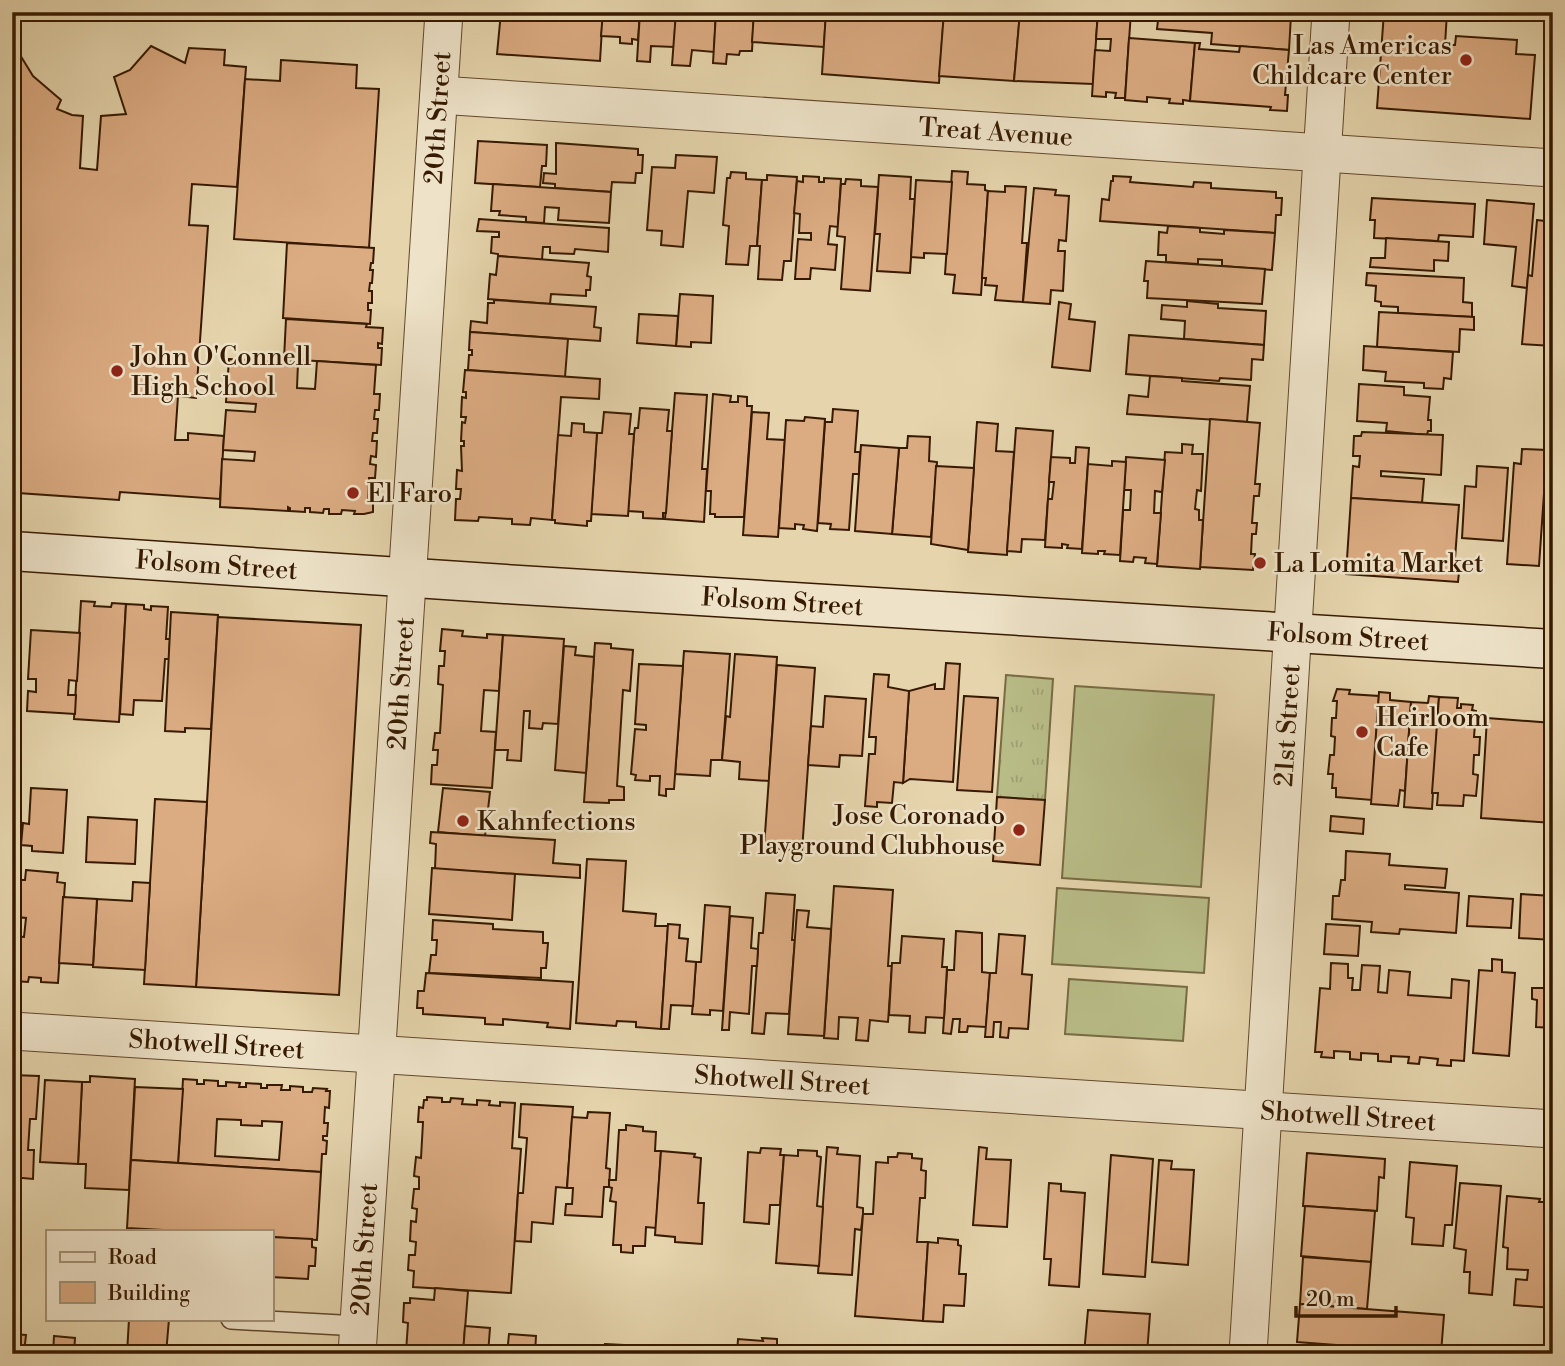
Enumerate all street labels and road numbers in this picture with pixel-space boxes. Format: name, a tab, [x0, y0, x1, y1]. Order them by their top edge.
street label: 20th Street	[418, 50, 458, 185]
street label: Treat Avenue	[917, 111, 1074, 154]
street label: Folsom Street	[134, 544, 299, 587]
street label: Folsom Street	[700, 581, 864, 623]
street label: 20th Street	[381, 616, 422, 751]
street label: Folsom Street	[1266, 616, 1430, 658]
street label: 21st Street	[1268, 663, 1308, 788]
street label: Shotwell Street	[127, 1023, 306, 1067]
street label: Shotwell Street	[693, 1059, 871, 1103]
street label: Shotwell Street	[1259, 1095, 1437, 1139]
street label: 20th Street	[345, 1182, 385, 1317]

